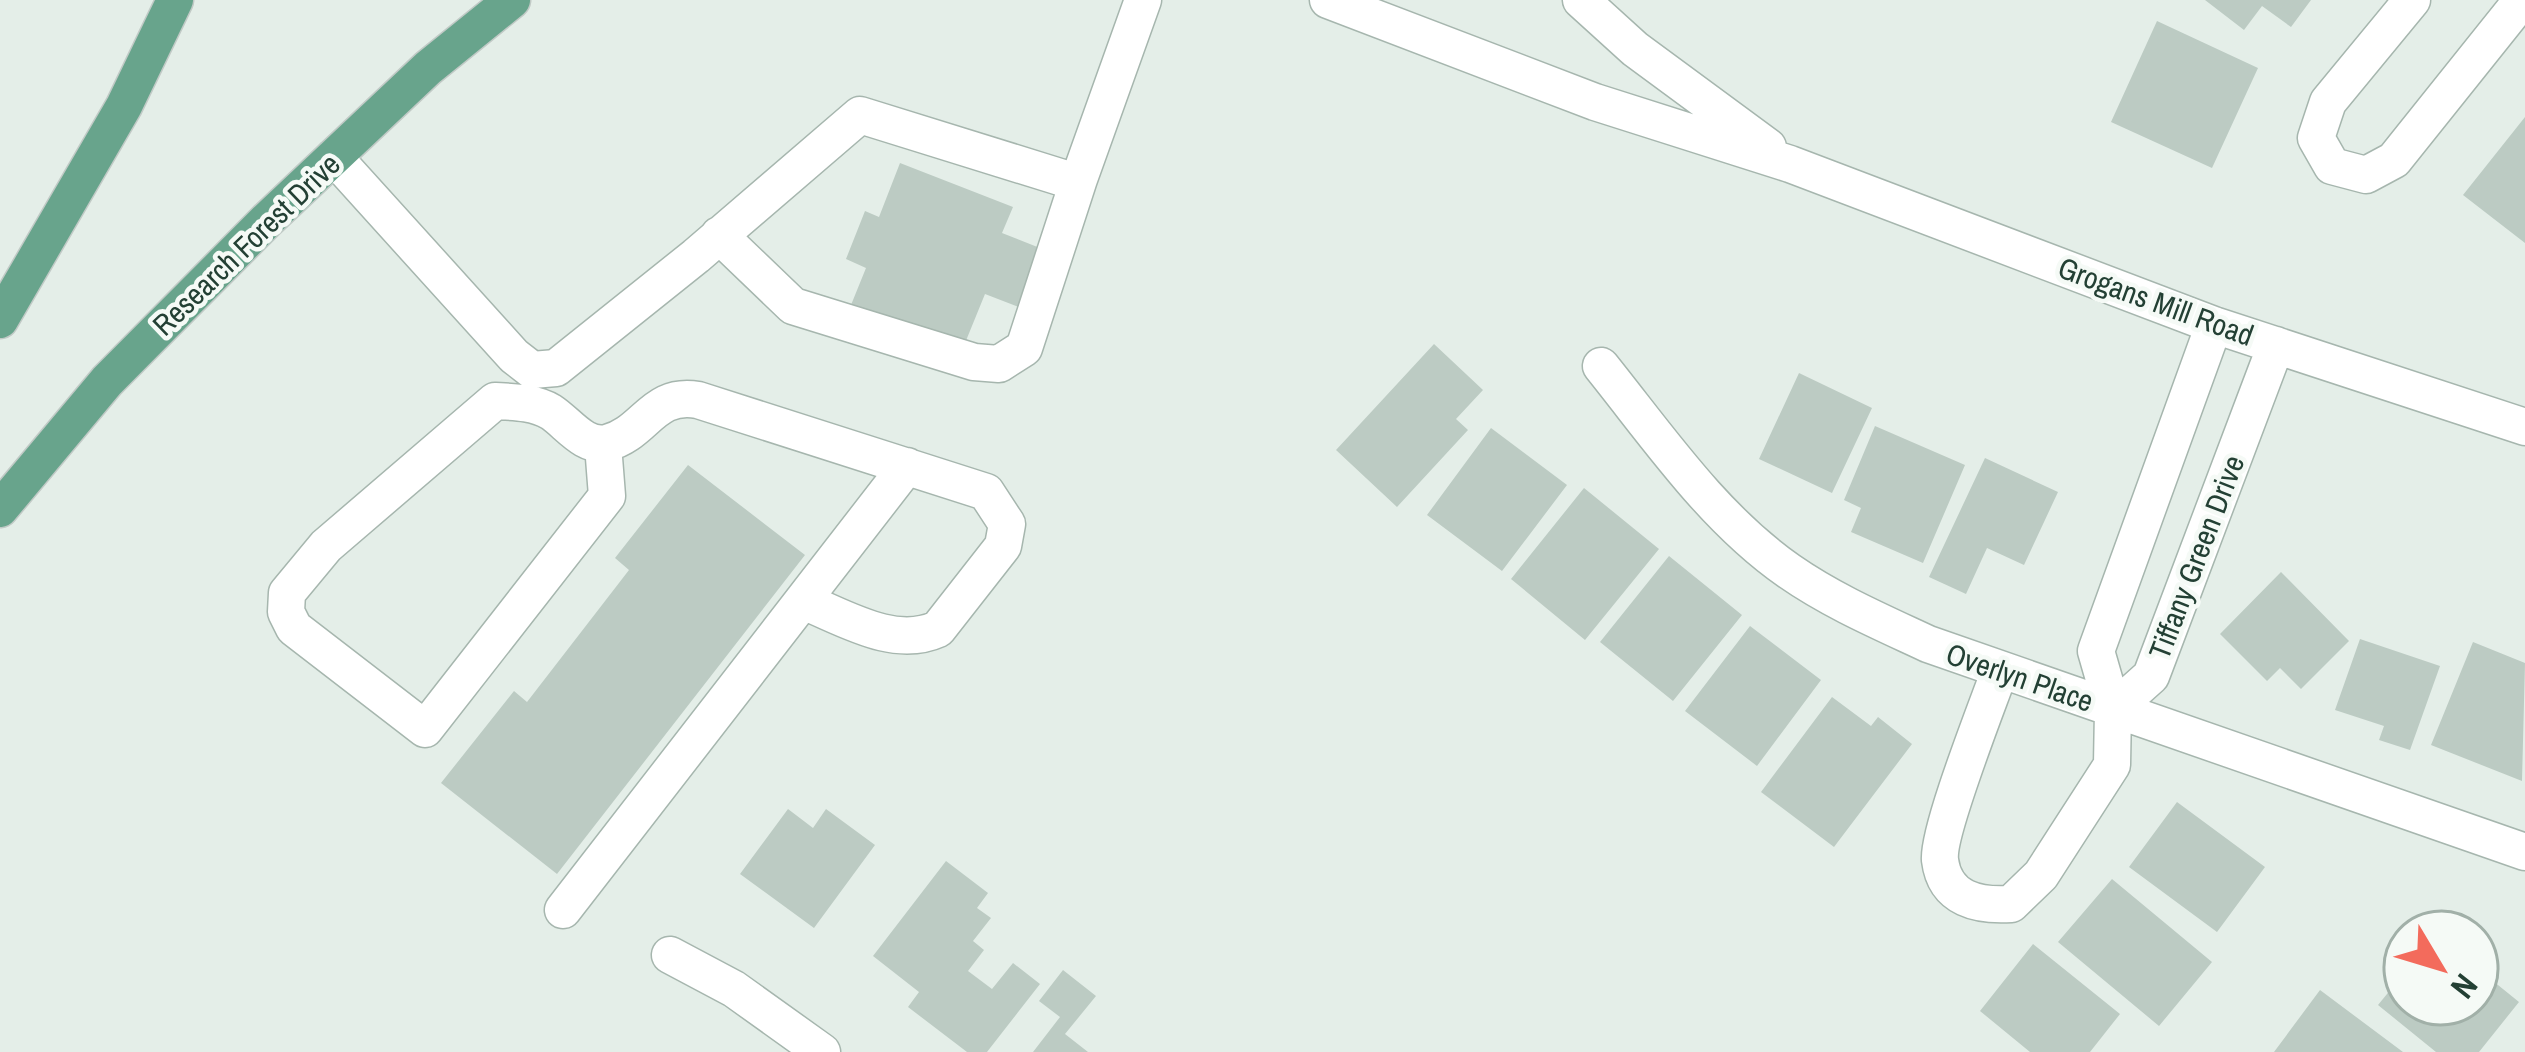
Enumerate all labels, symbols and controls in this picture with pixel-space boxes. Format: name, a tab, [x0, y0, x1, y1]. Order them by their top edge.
street label: Research Forest Drive	[144, 144, 348, 344]
street label: Grogans Mill Road	[2053, 247, 2259, 355]
street label: Tiffany Green Drive	[2139, 449, 2253, 665]
street label: Overlyn Place	[1941, 633, 2099, 721]
north arrow	[2381, 908, 2501, 1028]
text: N	[2441, 965, 2488, 1008]

